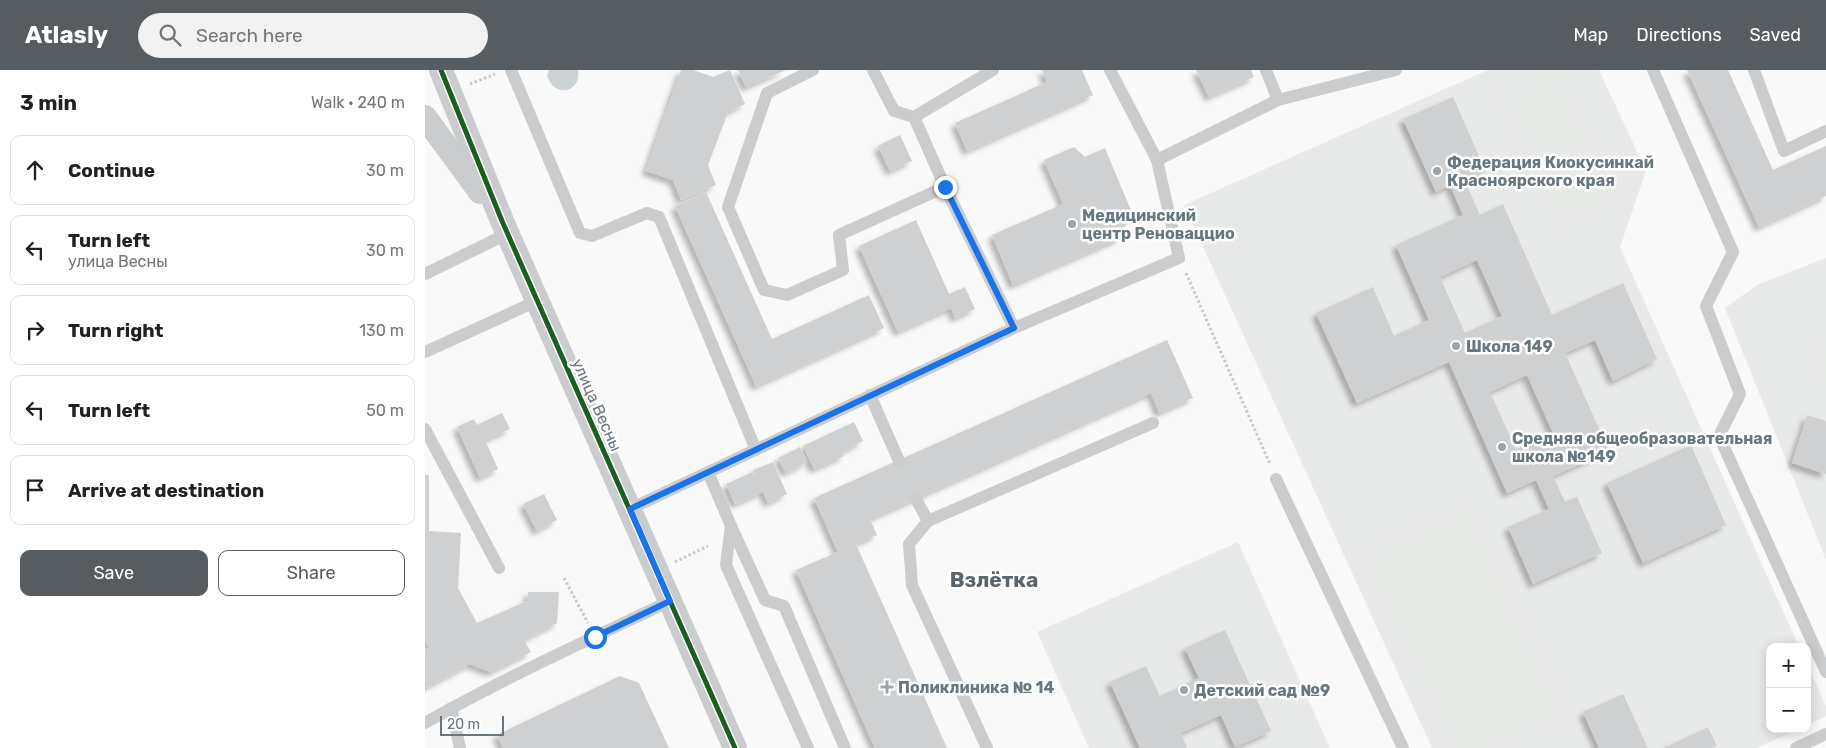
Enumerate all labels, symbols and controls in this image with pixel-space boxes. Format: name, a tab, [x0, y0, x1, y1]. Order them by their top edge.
search box	[138, 13, 488, 58]
text: Atlasly	[25, 21, 108, 49]
icon: search	[156, 21, 184, 49]
text: Search here	[196, 24, 303, 47]
text: Map	[1573, 24, 1608, 46]
text: Directions	[1636, 24, 1722, 46]
text: Saved	[1750, 24, 1801, 46]
text: 3 min	[20, 90, 77, 115]
text: Walk · 240 m	[311, 93, 405, 112]
place label: Федерация Киокусинкай Красноярского края	[1447, 153, 1654, 190]
icon: ahead	[21, 156, 49, 184]
text: Continue	[68, 159, 155, 182]
text: 30 m	[366, 161, 404, 180]
marker: Федерация Киокусинкай Красноярского края	[1431, 165, 1443, 177]
route end	[934, 176, 957, 199]
place label: Медицинский центр Реноваццио	[1082, 206, 1235, 243]
marker: Медицинский центр Реноваццио	[1066, 218, 1078, 230]
text: Turn left	[68, 229, 150, 252]
icon: left	[21, 236, 49, 264]
text: 30 m	[366, 241, 404, 260]
text: улица Весны	[68, 252, 168, 271]
icon: right	[21, 316, 49, 344]
text: Turn right	[68, 319, 163, 342]
text: 130 m	[359, 321, 404, 340]
place label: Школа 149	[1466, 337, 1553, 356]
marker: Школа 149	[1450, 340, 1462, 352]
street label: улица Весны	[568, 356, 626, 454]
icon: left	[21, 396, 49, 424]
text: Turn left	[68, 399, 150, 422]
text: 50 m	[366, 401, 404, 420]
place label: Средняя общеобразовательная школа №149	[1512, 429, 1772, 466]
marker: Средняя общеобразовательная школа №149	[1496, 441, 1508, 453]
icon: arrive	[21, 476, 49, 504]
text: Arrive at destination	[68, 479, 264, 502]
button: Save	[20, 550, 208, 596]
button: Share	[218, 550, 405, 596]
district label: Взлётка	[950, 567, 1038, 592]
route start	[584, 626, 607, 649]
map controls	[1766, 643, 1811, 733]
button: +	[1766, 643, 1811, 688]
place label: Поликлиника № 14	[898, 678, 1055, 697]
marker: Поликлиника № 14	[880, 680, 894, 694]
place label: Детский сад №9	[1194, 681, 1330, 700]
marker: Детский сад №9	[1178, 684, 1190, 696]
button: −	[1766, 688, 1811, 733]
scale bar	[440, 713, 504, 736]
text: 20 m	[447, 716, 480, 733]

